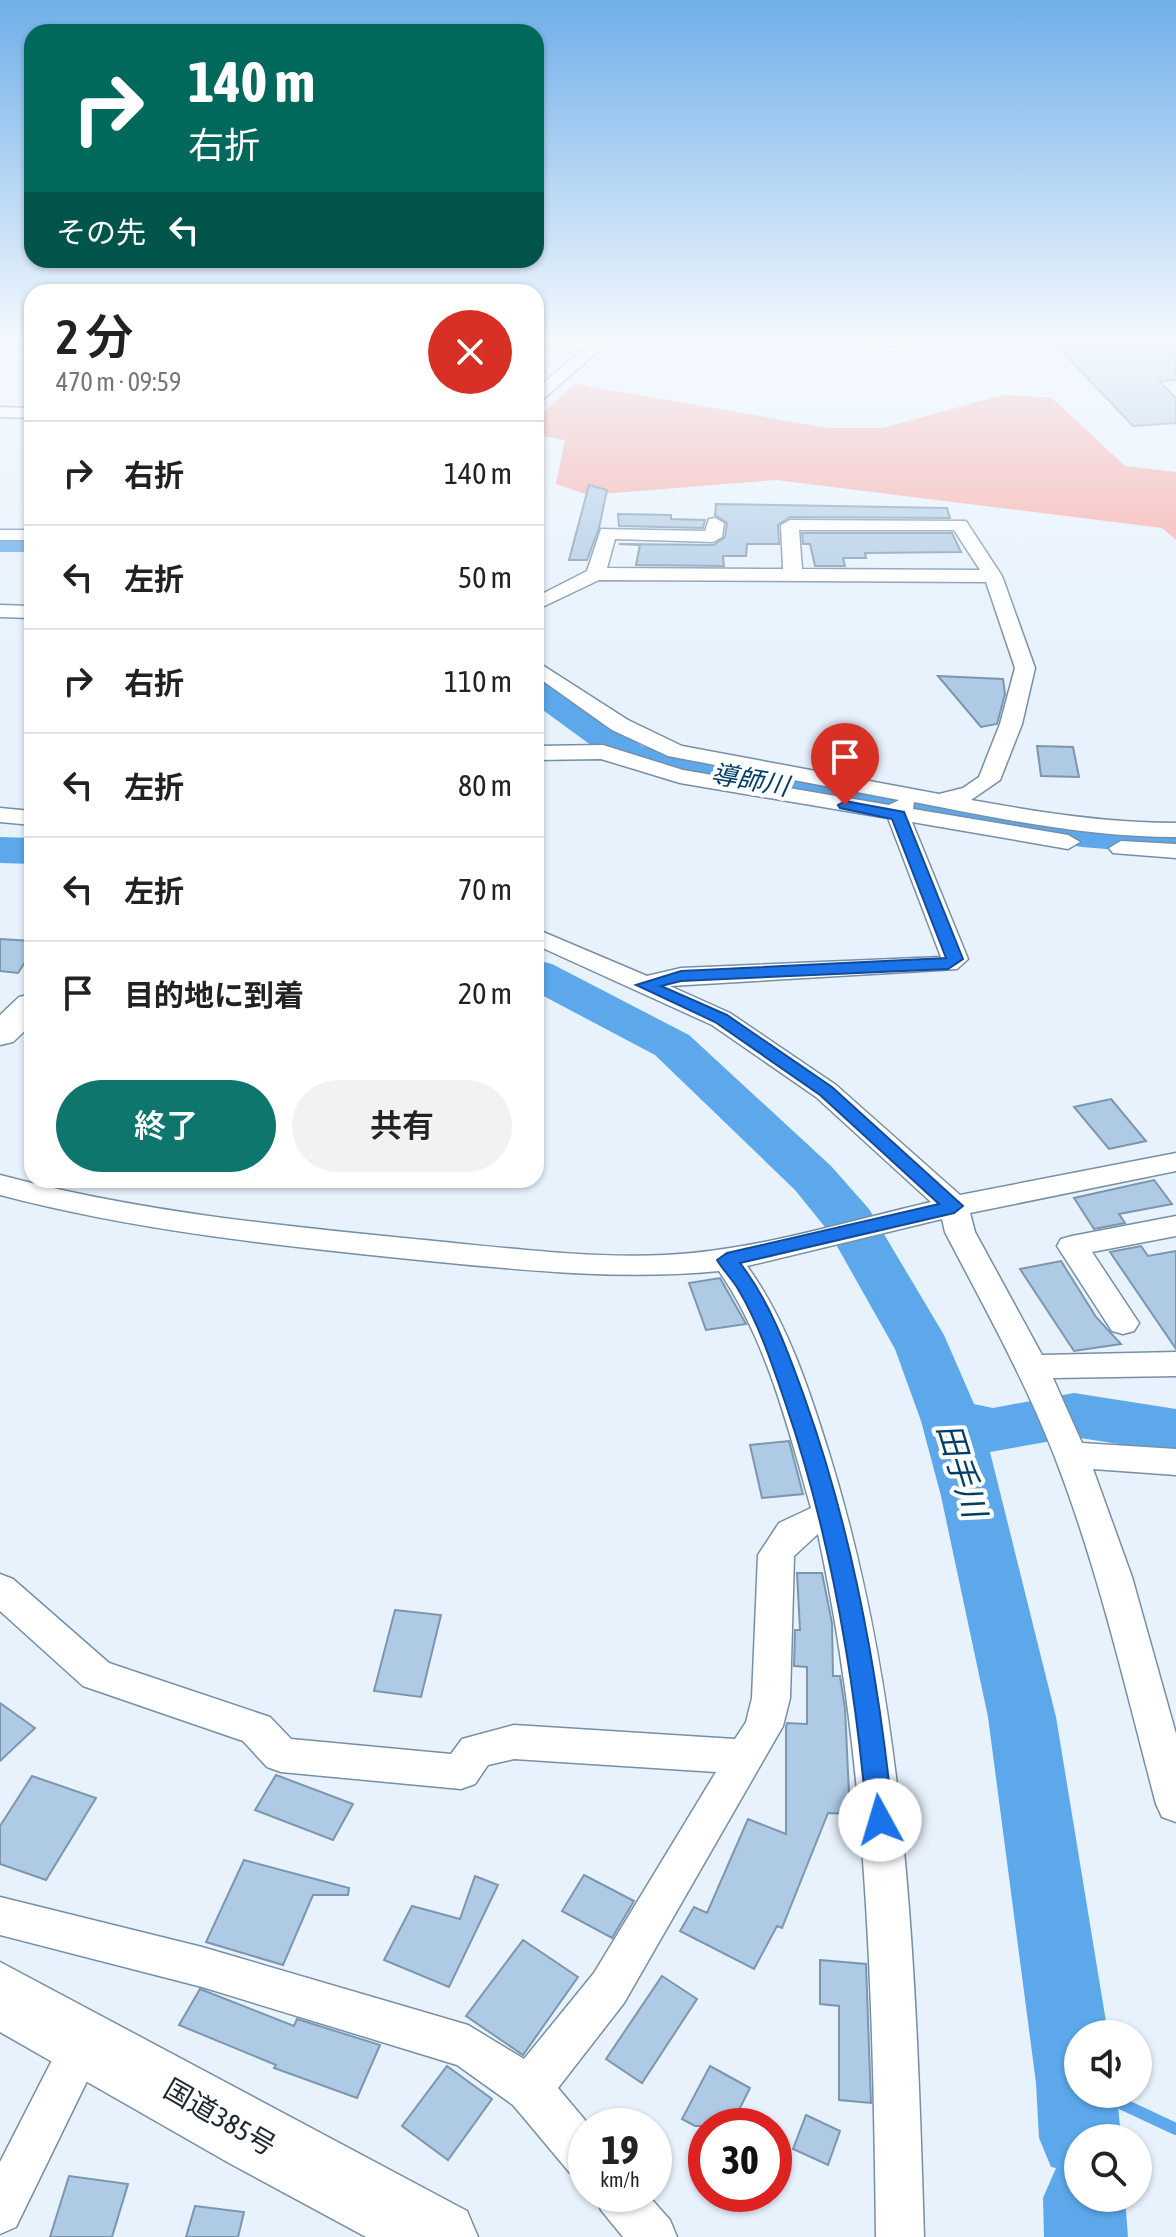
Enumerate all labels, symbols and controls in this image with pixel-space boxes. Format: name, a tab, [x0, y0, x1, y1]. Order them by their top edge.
text: 140 m	[188, 50, 315, 114]
icon: right	[56, 56, 160, 160]
text: 右折	[188, 124, 260, 166]
icon: left	[162, 208, 206, 252]
text: その先	[56, 215, 146, 249]
text: 2 分	[56, 309, 133, 364]
button: close	[428, 310, 512, 394]
text: 470 m · 09:59	[56, 367, 181, 397]
icon: right	[56, 451, 100, 495]
text: 140 m	[444, 456, 512, 490]
text: 右折	[124, 458, 184, 492]
icon: left	[56, 555, 100, 599]
text: 50 m	[458, 560, 512, 594]
text: 左折	[124, 562, 184, 596]
icon: right	[56, 659, 100, 703]
text: 110 m	[444, 664, 512, 698]
text: 右折	[124, 666, 184, 700]
pin	[811, 723, 879, 805]
icon: arrive	[823, 735, 867, 779]
water label: 導師川	[709, 758, 794, 802]
icon: left	[56, 763, 100, 807]
text: 80 m	[458, 768, 512, 802]
text: 左折	[124, 770, 184, 804]
icon: left	[56, 867, 100, 911]
text: 70 m	[458, 872, 512, 906]
text: 左折	[124, 874, 184, 908]
icon: arrive	[56, 971, 100, 1015]
text: 20 m	[458, 976, 512, 1010]
text: 目的地に到着	[124, 978, 304, 1012]
button: 終了	[56, 1080, 276, 1172]
button: 共有	[292, 1080, 512, 1172]
water label: 田手川	[930, 1419, 995, 1524]
position arrow	[838, 1778, 922, 1862]
map controls	[1064, 2020, 1152, 2212]
button: sound	[1064, 2020, 1152, 2108]
street label: 国道385号	[159, 2072, 281, 2162]
speed limit sign: 30	[688, 2108, 792, 2212]
button: search	[1064, 2124, 1152, 2212]
text: 19	[601, 2127, 639, 2172]
text: km/h	[600, 2168, 640, 2191]

